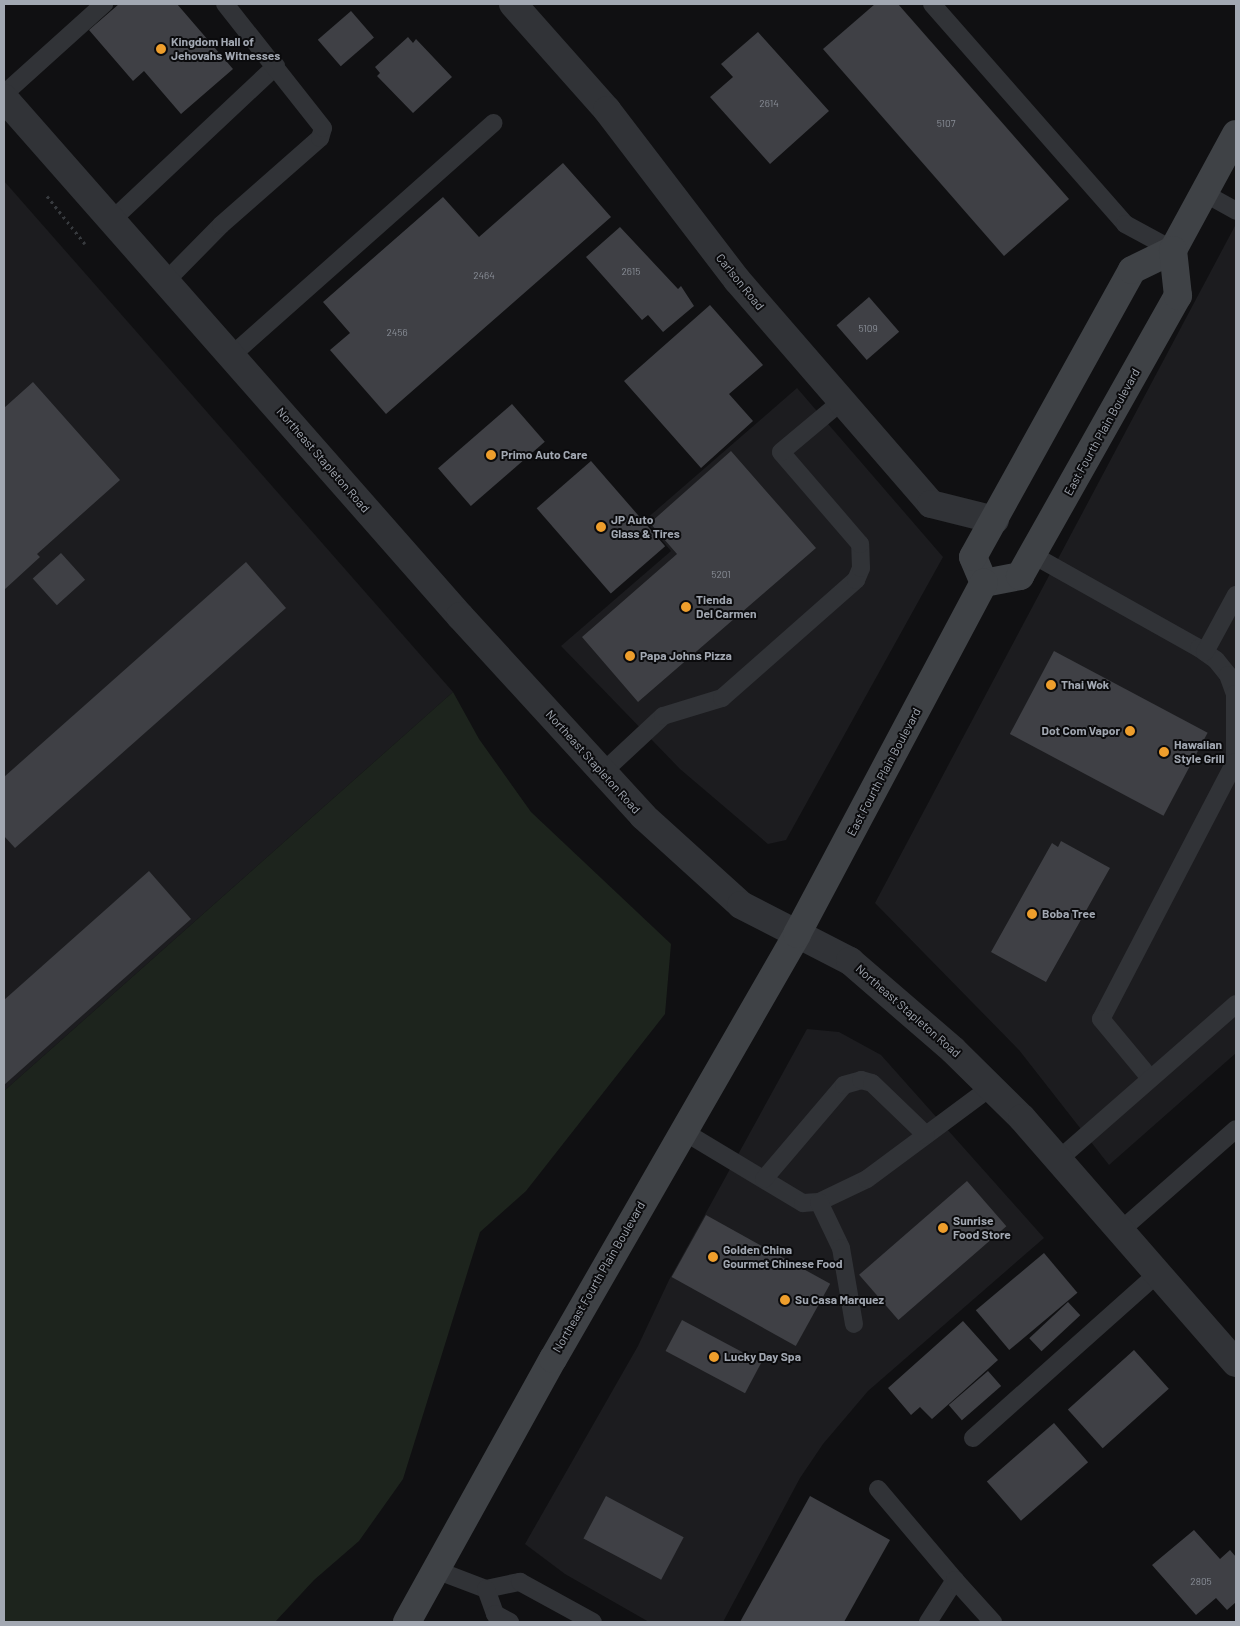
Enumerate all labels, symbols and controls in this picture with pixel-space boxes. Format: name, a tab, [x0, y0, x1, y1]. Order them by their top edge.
place label: Kingdom Hall of Jehovahs Witnesses	[171, 35, 280, 63]
marker: Kingdom Hall of Jehovahs Witnesses	[155, 43, 167, 55]
house number: 2614	[759, 98, 779, 110]
house number: 5107	[937, 118, 955, 130]
street label: Carlson Road	[713, 251, 767, 313]
house number: 2615	[622, 266, 640, 278]
house number: 2464	[473, 270, 495, 282]
house number: 5109	[858, 323, 878, 335]
house number: 2456	[386, 327, 408, 339]
street label: East Fourth Plain Boulevard	[1061, 366, 1143, 498]
street label: Northeast Stapleton Road	[274, 405, 372, 515]
place label: Primo Auto Care	[501, 448, 588, 462]
marker: Primo Auto Care	[485, 449, 497, 461]
place label: JP Auto Glass & Tires	[611, 513, 680, 541]
marker: JP Auto Glass & Tires	[595, 521, 607, 533]
house number: 5201	[711, 569, 731, 581]
place label: Tienda Del Carmen	[696, 593, 757, 621]
marker: Tienda Del Carmen	[680, 601, 692, 613]
place label: Papa Johns Pizza	[640, 649, 732, 663]
marker: Papa Johns Pizza	[624, 650, 636, 662]
place label: Thai Wok	[1061, 678, 1109, 692]
marker: Thai Wok	[1045, 679, 1057, 691]
street label: East Fourth Plain Boulevard	[844, 705, 924, 839]
street label: Northeast Stapleton Road	[543, 707, 643, 817]
place label: Dot Com Vapor	[1042, 724, 1120, 738]
marker: Dot Com Vapor	[1124, 725, 1136, 737]
place label: Hawaiian Style Grill	[1174, 738, 1224, 766]
marker: Hawaiian Style Grill	[1158, 746, 1170, 758]
place label: Boba Tree	[1042, 907, 1096, 921]
marker: Boba Tree	[1026, 908, 1038, 920]
street label: Northeast Stapleton Road	[853, 962, 963, 1060]
street label: Northeast Fourth Plain Boulevard	[550, 1199, 648, 1355]
place label: Sunrise Food Store	[953, 1214, 1011, 1242]
marker: Sunrise Food Store	[937, 1222, 949, 1234]
place label: Golden China Gourmet Chinese Food	[723, 1243, 843, 1271]
marker: Golden China Gourmet Chinese Food	[707, 1251, 719, 1263]
place label: Su Casa Marquez	[795, 1293, 884, 1307]
marker: Su Casa Marquez	[779, 1294, 791, 1306]
place label: Lucky Day Spa	[724, 1350, 801, 1364]
marker: Lucky Day Spa	[708, 1351, 720, 1363]
house number: 2805	[1190, 1576, 1212, 1588]

